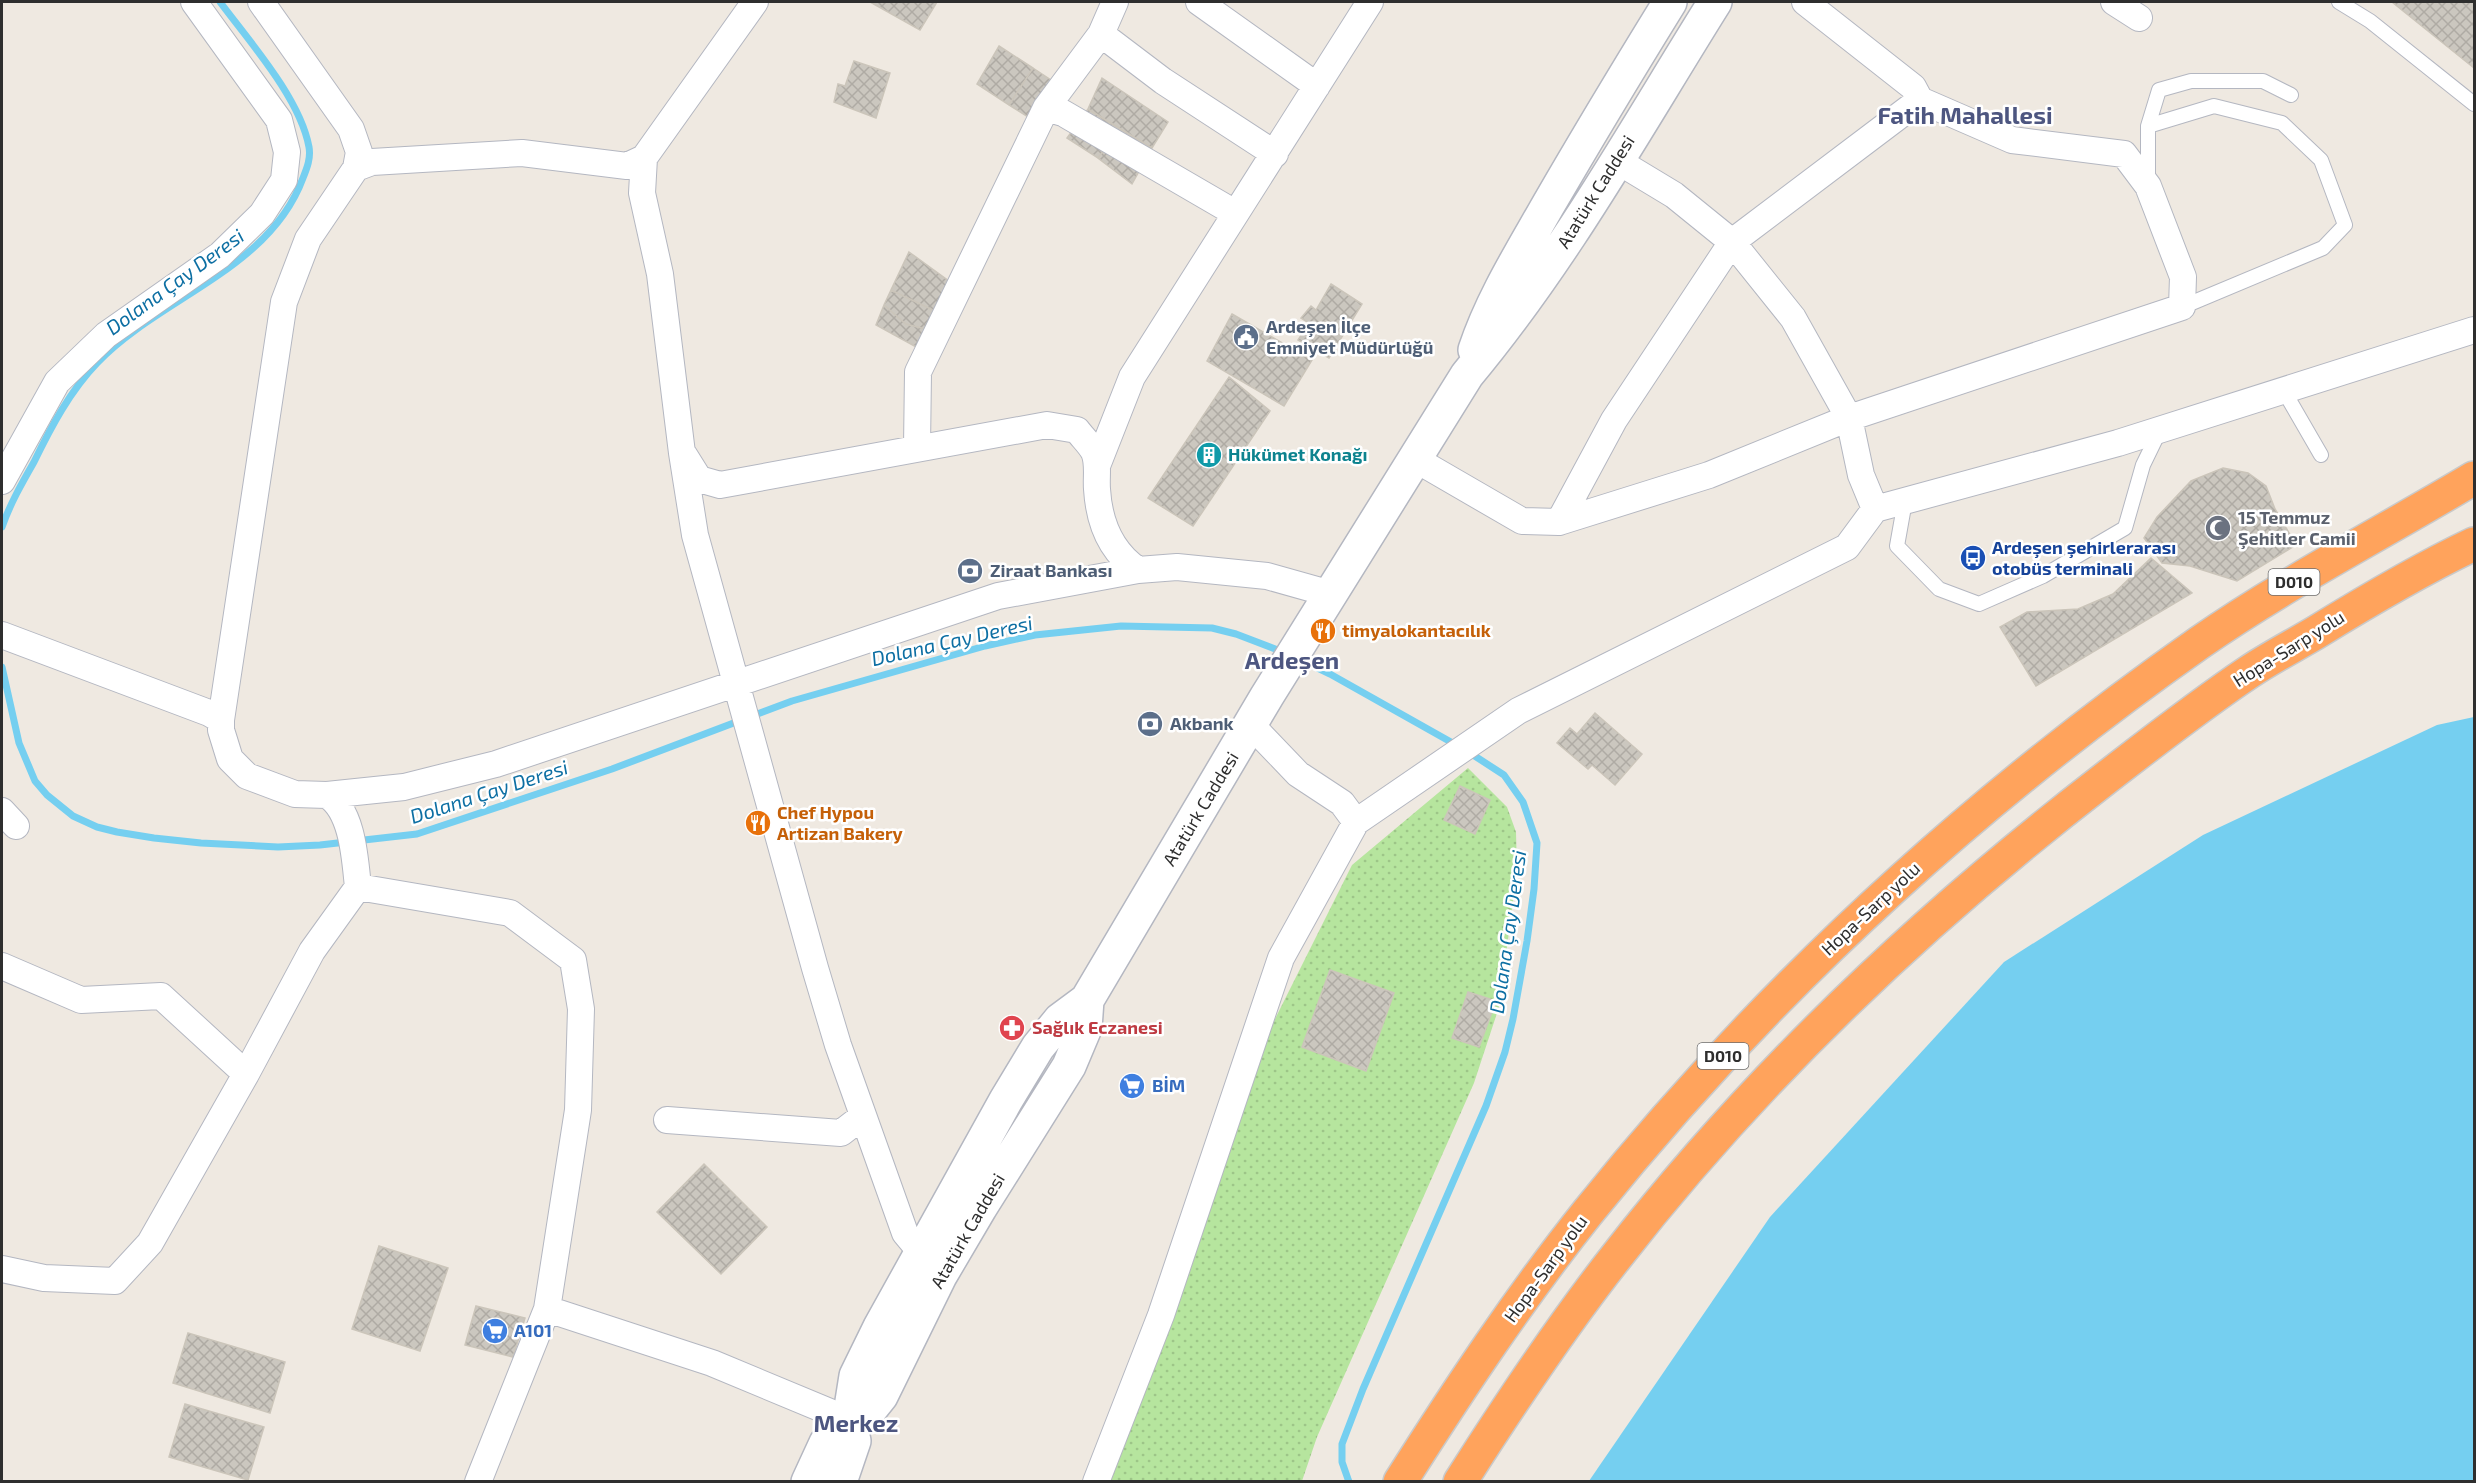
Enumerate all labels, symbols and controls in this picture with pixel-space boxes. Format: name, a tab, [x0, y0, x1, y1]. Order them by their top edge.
district label: Fatih Mahallesi	[1877, 100, 2053, 129]
street label: Atatürk Caddesi	[1552, 131, 1639, 252]
water label: Dolana Çay Deresi	[101, 223, 249, 340]
place label: Ardeşen İlçe Emniyet Müdürlüğü	[1266, 315, 1433, 358]
public building icon: Ardeşen İlçe Emniyet Müdürlüğü	[1231, 322, 1261, 352]
building icon: Hükümet Konağı	[1194, 440, 1224, 470]
place label: Hükümet Konağı	[1228, 443, 1367, 465]
place label: 15 Temmuz Şehitler Camii	[2238, 506, 2356, 550]
mosque icon: 15 Temmuz Şehitler Camii	[2203, 513, 2233, 543]
place label: Ardeşen şehirlerarası otobüs terminali	[1992, 536, 2176, 579]
bus stop icon: Ardeşen şehirlerarası otobüs terminali	[1958, 543, 1988, 573]
bank icon: Ziraat Bankası	[955, 556, 985, 586]
place label: Ziraat Bankası	[990, 559, 1112, 581]
road number: D010	[2268, 569, 2320, 595]
street label: Hopa-Sarp yolu	[2229, 605, 2348, 691]
water label: Dolana Çay Deresi	[869, 610, 1035, 671]
restaurant icon: timyalokantacılık	[1308, 616, 1338, 646]
place label: timyalokantacılık	[1342, 619, 1491, 641]
district label: Ardeşen	[1245, 645, 1339, 676]
bank icon: Akbank	[1135, 709, 1165, 739]
place label: Akbank	[1170, 712, 1234, 734]
street label: Atatürk Caddesi	[1157, 747, 1243, 869]
water label: Dolana Çay Deresi	[407, 754, 571, 829]
place label: Chef Hypou Artizan Bakery	[777, 801, 904, 844]
restaurant icon: Chef Hypou Artizan Bakery	[743, 808, 773, 838]
water label: Dolana Çay Deresi	[1484, 849, 1531, 1015]
street label: Hopa-Sarp yolu	[1816, 857, 1924, 960]
pharmacy icon: Sağlık Eczanesi	[997, 1013, 1027, 1043]
place label: Sağlık Eczanesi	[1032, 1016, 1163, 1038]
road number: D010	[1698, 1043, 1748, 1069]
supermarket icon: BİM	[1117, 1071, 1147, 1101]
place label: BİM	[1152, 1074, 1185, 1096]
street label: Atatürk Caddesi	[925, 1169, 1009, 1292]
street label: Hopa-Sarp yolu	[1499, 1211, 1591, 1326]
supermarket icon: A101	[480, 1316, 510, 1346]
place label: A101	[514, 1319, 552, 1341]
district label: Merkez	[814, 1408, 898, 1437]

